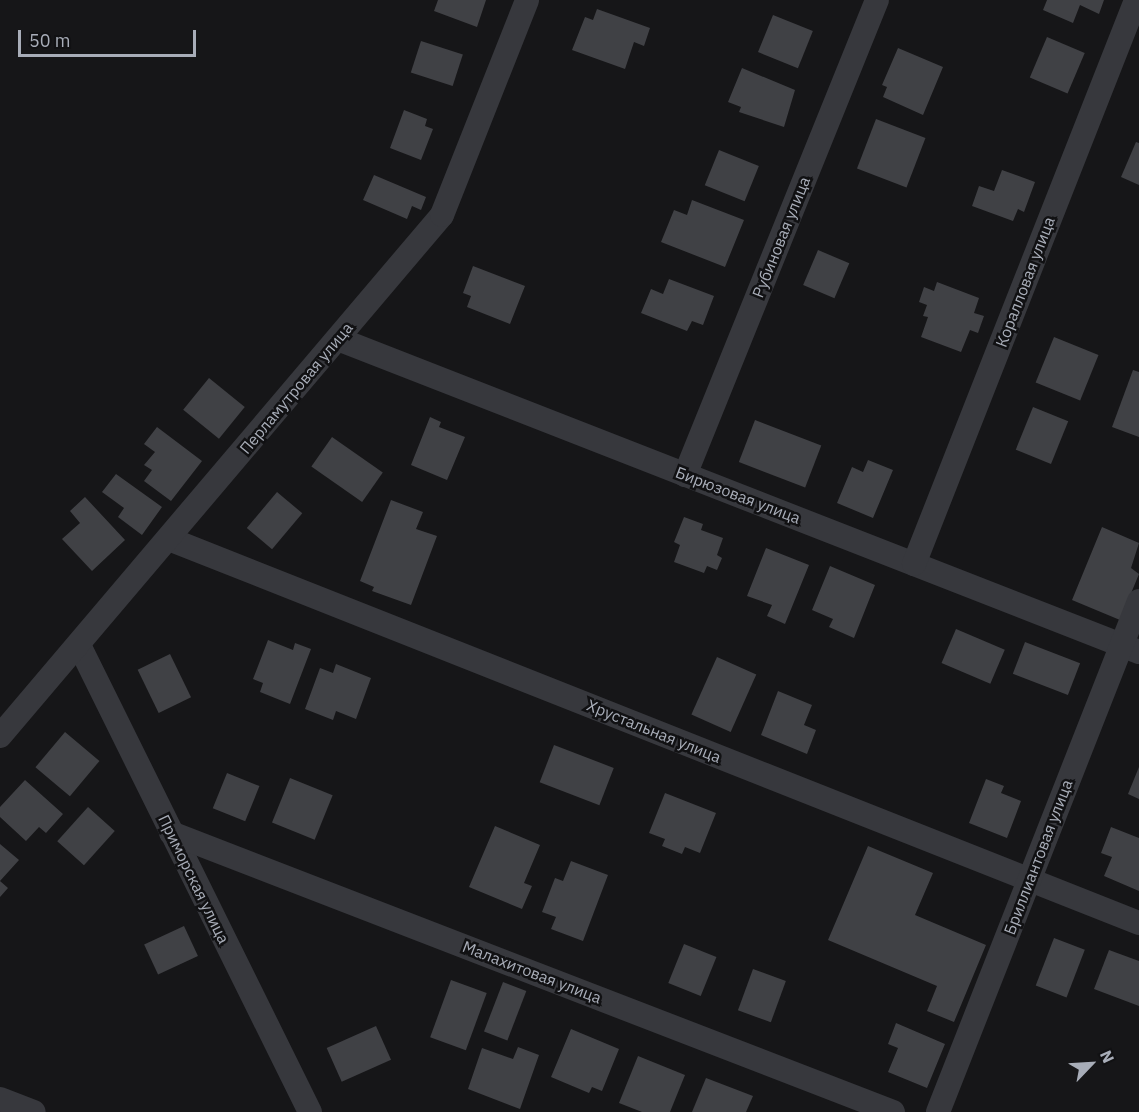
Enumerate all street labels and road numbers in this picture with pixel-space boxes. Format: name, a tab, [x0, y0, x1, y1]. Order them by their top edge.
street label: Рубиновая улица	[748, 174, 814, 300]
street label: Коралловая улица	[991, 214, 1059, 350]
street label: Перламутровая улица	[235, 318, 357, 458]
street label: Бирюзовая улица	[673, 462, 803, 528]
street label: Хрустальная улица	[584, 695, 724, 767]
street label: Бриллиантовая улица	[1000, 777, 1076, 937]
street label: Приморская улица	[154, 811, 234, 947]
street label: Малахитовая улица	[460, 937, 604, 1007]

